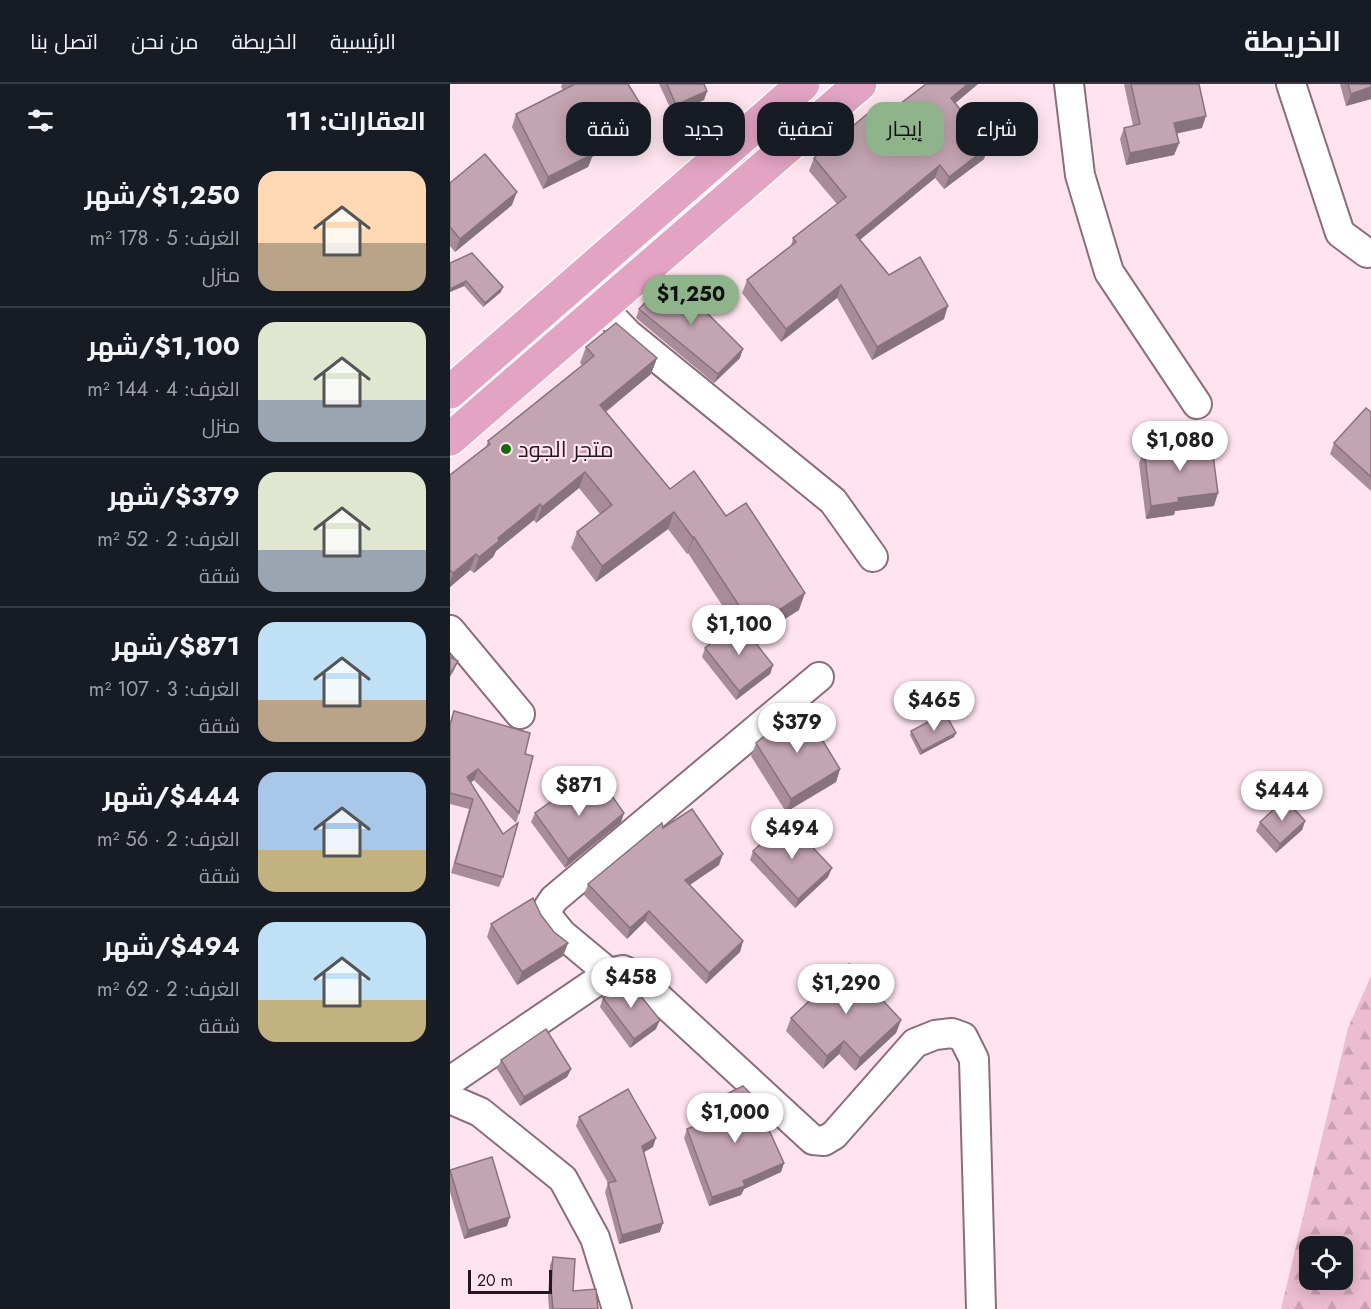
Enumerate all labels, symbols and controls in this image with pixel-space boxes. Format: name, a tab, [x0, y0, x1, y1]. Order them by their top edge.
text: الخريطة	[1244, 21, 1341, 62]
text: اتصل بنا	[30, 27, 98, 57]
text: من نحن	[131, 27, 199, 57]
text: الخريطة	[232, 27, 297, 57]
text: الرئيسية	[330, 27, 396, 57]
text: العقارات: 11	[285, 102, 426, 140]
chip: شقة	[566, 102, 651, 156]
chip: جديد	[663, 102, 745, 156]
chip: تصفية	[757, 102, 854, 156]
chip: إيجار	[866, 102, 944, 156]
chip: شراء	[956, 102, 1038, 156]
icon: filters	[24, 104, 57, 137]
text: $1,250/شهر	[84, 176, 240, 214]
icon: home	[306, 195, 378, 267]
text: الغرف: 5 · 178 m²	[90, 224, 240, 253]
text: منزل	[202, 261, 240, 290]
pin: $1,250	[642, 275, 740, 326]
text: $1,250	[657, 280, 725, 309]
text: $1,100/شهر	[88, 327, 240, 365]
icon: home	[306, 346, 378, 418]
text: الغرف: 4 · 144 m²	[87, 375, 240, 404]
text: منزل	[202, 412, 240, 441]
pin: $1,080	[1131, 421, 1229, 472]
text: $1,080	[1146, 426, 1214, 455]
place label: متجر الجود	[518, 433, 614, 465]
marker: متجر الجود	[499, 442, 513, 456]
text: $379/شهر	[108, 477, 240, 515]
icon: home	[306, 496, 378, 568]
text: الغرف: 2 · 52 m²	[97, 525, 240, 554]
text: شقة	[199, 562, 240, 591]
pin: $1,100	[690, 605, 788, 656]
text: $1,100	[706, 610, 772, 639]
text: $871/شهر	[112, 627, 240, 665]
icon: home	[306, 646, 378, 718]
text: الغرف: 3 · 107 m²	[89, 675, 240, 704]
pin: $465	[898, 681, 970, 732]
text: $465	[908, 686, 960, 715]
pin: $379	[761, 703, 833, 754]
text: $379	[772, 708, 822, 737]
text: شقة	[199, 712, 240, 741]
pin: $871	[543, 766, 615, 817]
text: $871	[556, 771, 602, 800]
pin: $444	[1246, 771, 1318, 822]
text: $444	[1255, 776, 1309, 805]
text: $444/شهر	[103, 777, 240, 815]
icon: home	[306, 796, 378, 868]
pin: $494	[756, 809, 828, 860]
text: $494	[765, 814, 819, 843]
text: الغرف: 2 · 56 m²	[97, 825, 240, 854]
text: شقة	[199, 862, 240, 891]
text: $494/شهر	[103, 927, 240, 965]
icon: home	[306, 946, 378, 1018]
pin: $458	[595, 958, 667, 1009]
text: $458	[605, 963, 657, 992]
pin: $1,290	[797, 964, 895, 1015]
text: $1,290	[812, 969, 880, 998]
text: الغرف: 2 · 62 m²	[97, 975, 240, 1004]
text: شقة	[199, 1012, 240, 1041]
pin: $1,000	[686, 1093, 784, 1144]
text: $1,000	[701, 1098, 769, 1127]
map controls	[1299, 1236, 1353, 1290]
button: locate	[1299, 1236, 1353, 1290]
scale bar	[468, 1267, 552, 1294]
text: 20 m	[477, 1269, 513, 1292]

